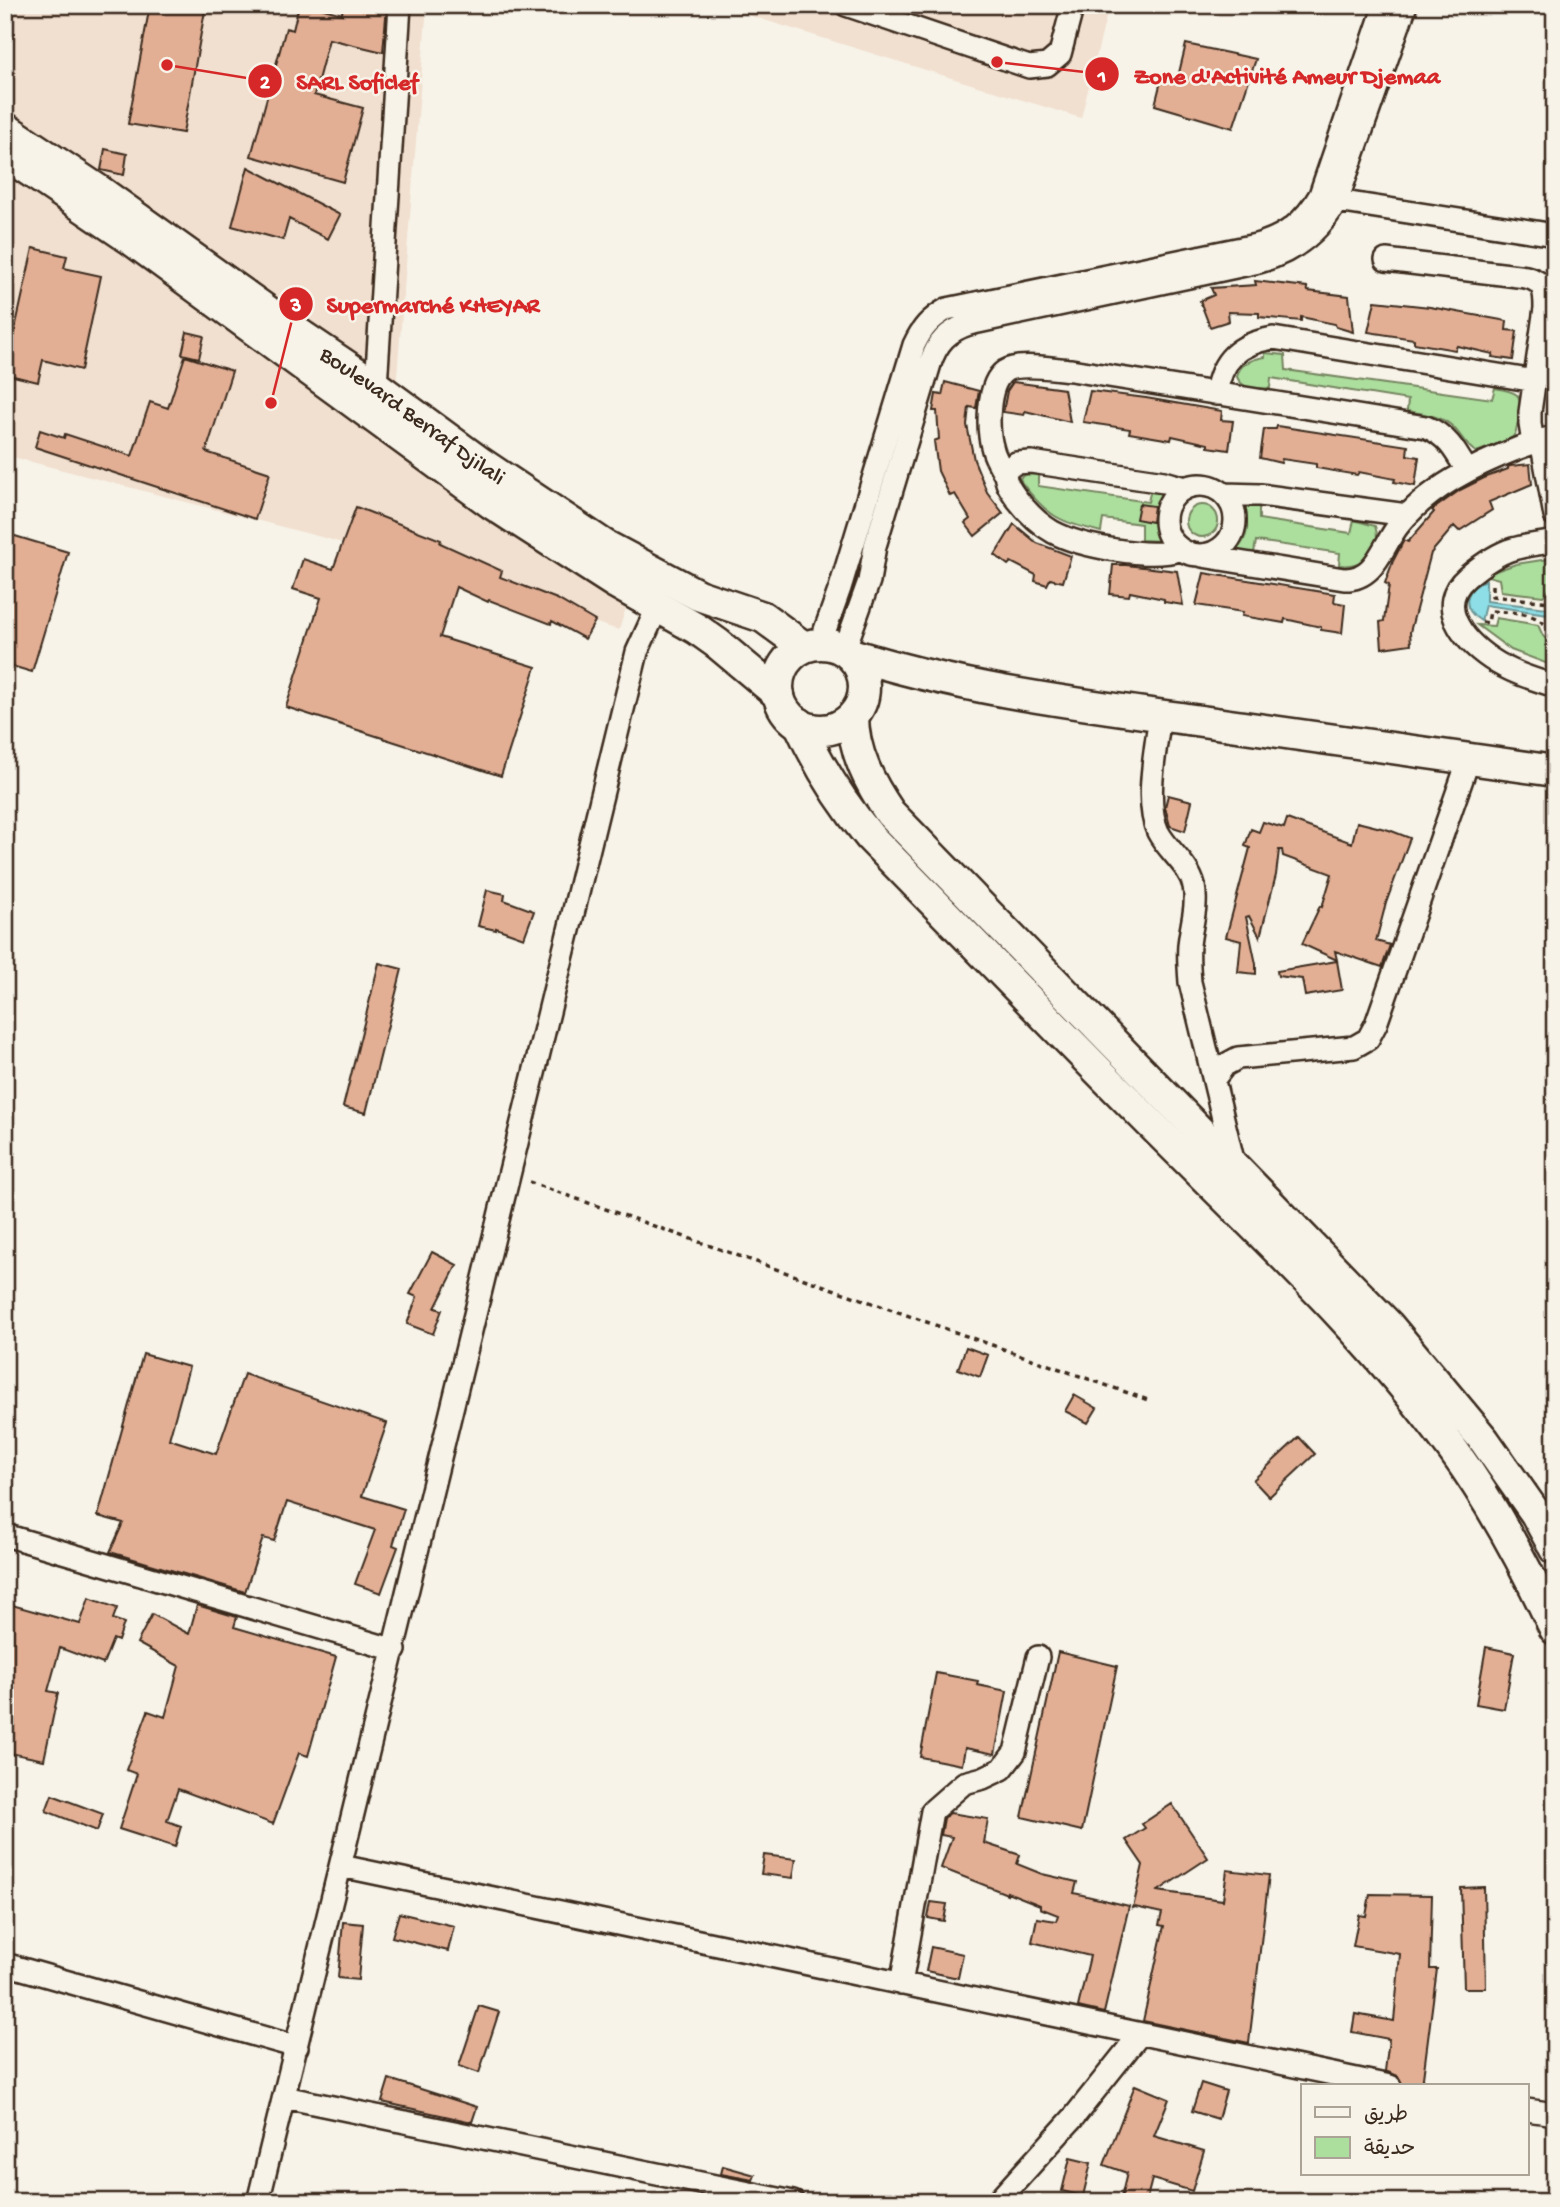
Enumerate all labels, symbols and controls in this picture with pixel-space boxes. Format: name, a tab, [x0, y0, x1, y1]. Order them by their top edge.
callout: Zone d'Activité Ameur Djemaa	[1084, 52, 1454, 97]
callout: SARL Soficlef	[247, 58, 432, 103]
text: Zone d'Activité Ameur Djemaa	[1134, 64, 1442, 93]
text: 1	[1097, 66, 1106, 91]
text: SARL Soficlef	[296, 70, 420, 99]
text: 2	[260, 72, 271, 97]
callout: Supermarché KHEYAR	[278, 281, 554, 326]
text: Supermarché KHEYAR	[327, 293, 541, 322]
text: 3	[290, 295, 302, 320]
street label: Boulevard Berraf Djilali	[313, 342, 509, 492]
legend	[1301, 2084, 1528, 2176]
text: طريق	[1364, 2104, 1408, 2129]
text: حديقة	[1364, 2138, 1415, 2163]

